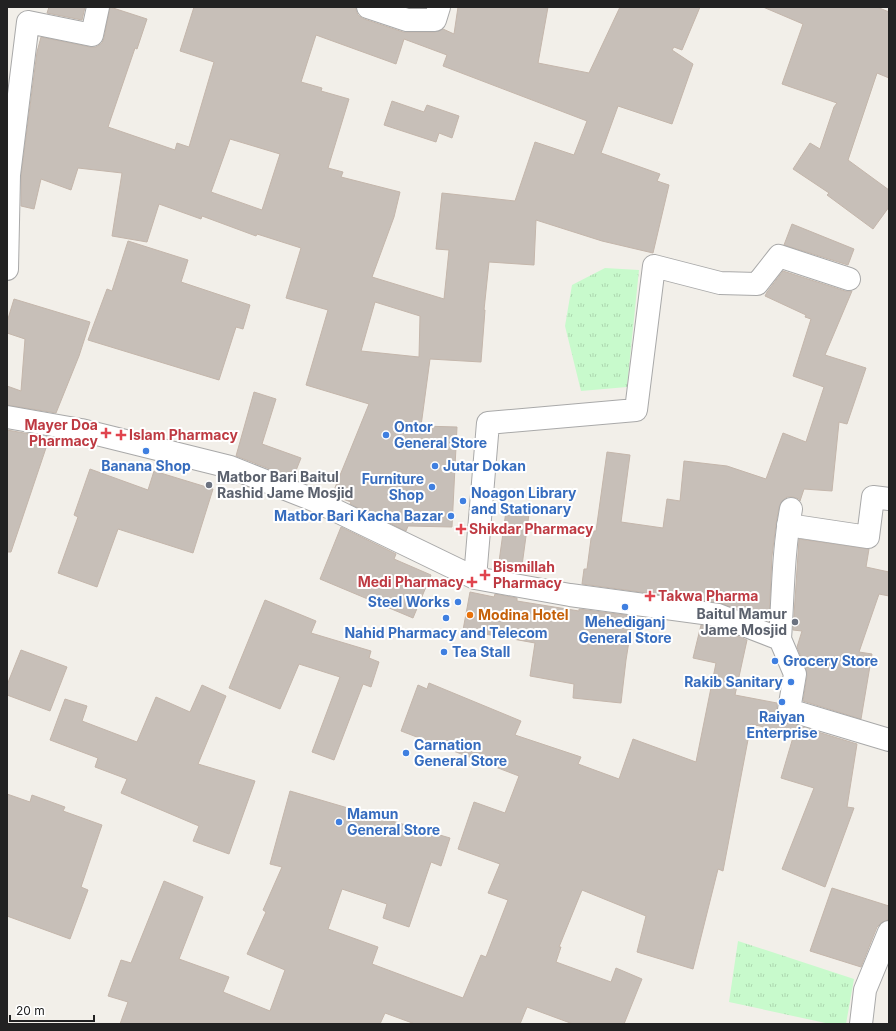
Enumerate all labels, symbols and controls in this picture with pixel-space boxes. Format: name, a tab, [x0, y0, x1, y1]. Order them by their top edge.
place label: Mayer Doa Pharmacy	[25, 416, 99, 449]
place label: Ontor General Store	[394, 418, 487, 451]
place label: Islam Pharmacy	[129, 426, 238, 443]
marker: Mayer Doa Pharmacy	[101, 428, 111, 438]
marker: Islam Pharmacy	[116, 430, 126, 440]
marker: Ontor General Store	[381, 430, 391, 440]
marker: Banana Shop	[141, 446, 151, 456]
place label: Banana Shop	[101, 457, 191, 474]
place label: Jutar Dokan	[443, 457, 526, 474]
marker: Jutar Dokan	[430, 461, 440, 471]
place label: Matbor Bari Baitul Rashid Jame Mosjid	[217, 468, 353, 501]
place label: Furniture Shop	[362, 470, 424, 503]
marker: Matbor Bari Baitul Rashid Jame Mosjid	[204, 480, 214, 490]
marker: Furniture Shop	[427, 482, 437, 492]
place label: Noagon Library and Stationary	[471, 484, 577, 517]
marker: Noagon Library and Stationary	[458, 496, 468, 506]
place label: Matbor Bari Kacha Bazar	[274, 507, 443, 524]
marker: Matbor Bari Kacha Bazar	[446, 511, 456, 521]
place label: Shikdar Pharmacy	[469, 520, 594, 537]
marker: Shikdar Pharmacy	[456, 524, 466, 534]
place label: Bismillah Pharmacy	[493, 558, 563, 591]
marker: Bismillah Pharmacy	[480, 570, 490, 580]
place label: Medi Pharmacy	[358, 573, 465, 590]
marker: Medi Pharmacy	[467, 577, 477, 587]
place label: Takwa Pharma	[658, 587, 759, 604]
marker: Takwa Pharma	[645, 591, 655, 601]
place label: Steel Works	[368, 593, 450, 610]
marker: Steel Works	[453, 597, 463, 607]
marker: Mehediganj General Store	[620, 602, 630, 612]
place label: Baitul Mamur Jame Mosjid	[696, 605, 787, 638]
place label: Modina Hotel	[478, 606, 569, 623]
marker: Modina Hotel	[465, 610, 475, 620]
marker: Nahid Pharmacy and Telecom	[441, 613, 451, 623]
place label: Mehediganj General Store	[578, 613, 672, 646]
marker: Baitul Mamur Jame Mosjid	[790, 617, 800, 627]
place label: Nahid Pharmacy and Telecom	[344, 624, 548, 641]
place label: Tea Stall	[452, 643, 510, 660]
marker: Tea Stall	[439, 647, 449, 657]
place label: Grocery Store	[783, 652, 878, 669]
marker: Grocery Store	[770, 656, 780, 666]
place label: Rakib Sanitary	[684, 673, 784, 690]
marker: Rakib Sanitary	[786, 677, 796, 687]
marker: Raiyan Enterprise	[777, 697, 787, 707]
place label: Raiyan Enterprise	[747, 708, 817, 741]
place label: Carnation General Store	[414, 736, 507, 769]
marker: Carnation General Store	[401, 748, 411, 758]
place label: Mamun General Store	[347, 805, 440, 838]
marker: Mamun General Store	[334, 817, 344, 827]
scale bar	[10, 997, 94, 1023]
text: 20 m	[16, 1003, 45, 1018]

